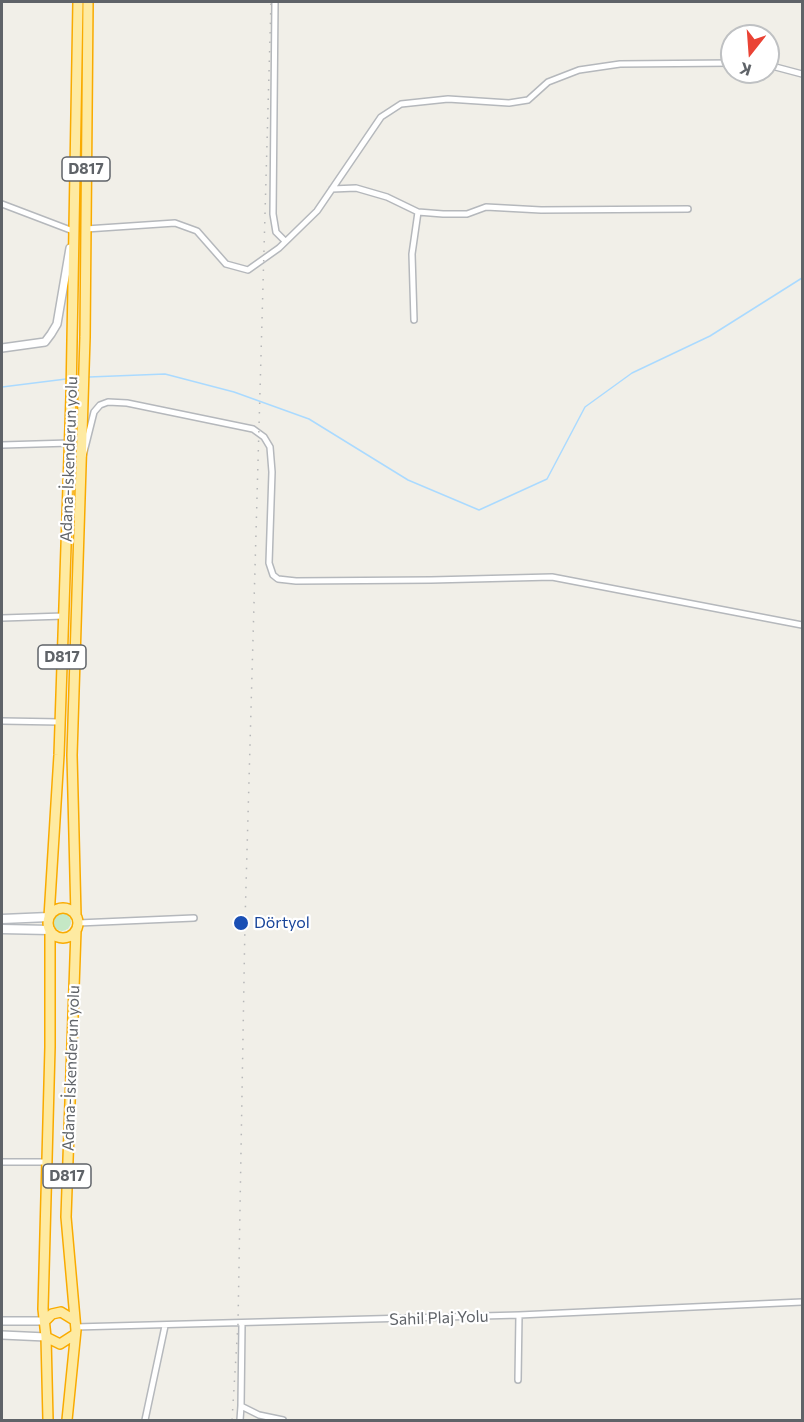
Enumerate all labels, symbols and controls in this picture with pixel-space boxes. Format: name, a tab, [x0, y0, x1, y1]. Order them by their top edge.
north arrow	[720, 24, 780, 84]
text: K	[737, 59, 753, 80]
road number: D817	[62, 157, 110, 181]
street label: Adana-İskenderun yolu	[57, 376, 81, 542]
road number: D817	[38, 645, 86, 669]
place label: Dörtyol	[254, 913, 310, 933]
marker: Dörtyol	[232, 914, 250, 932]
street label: Adana-İskenderun yolu	[59, 985, 83, 1151]
road number: D817	[43, 1164, 91, 1188]
street label: Sahil Plaj Yolu	[389, 1307, 489, 1329]

